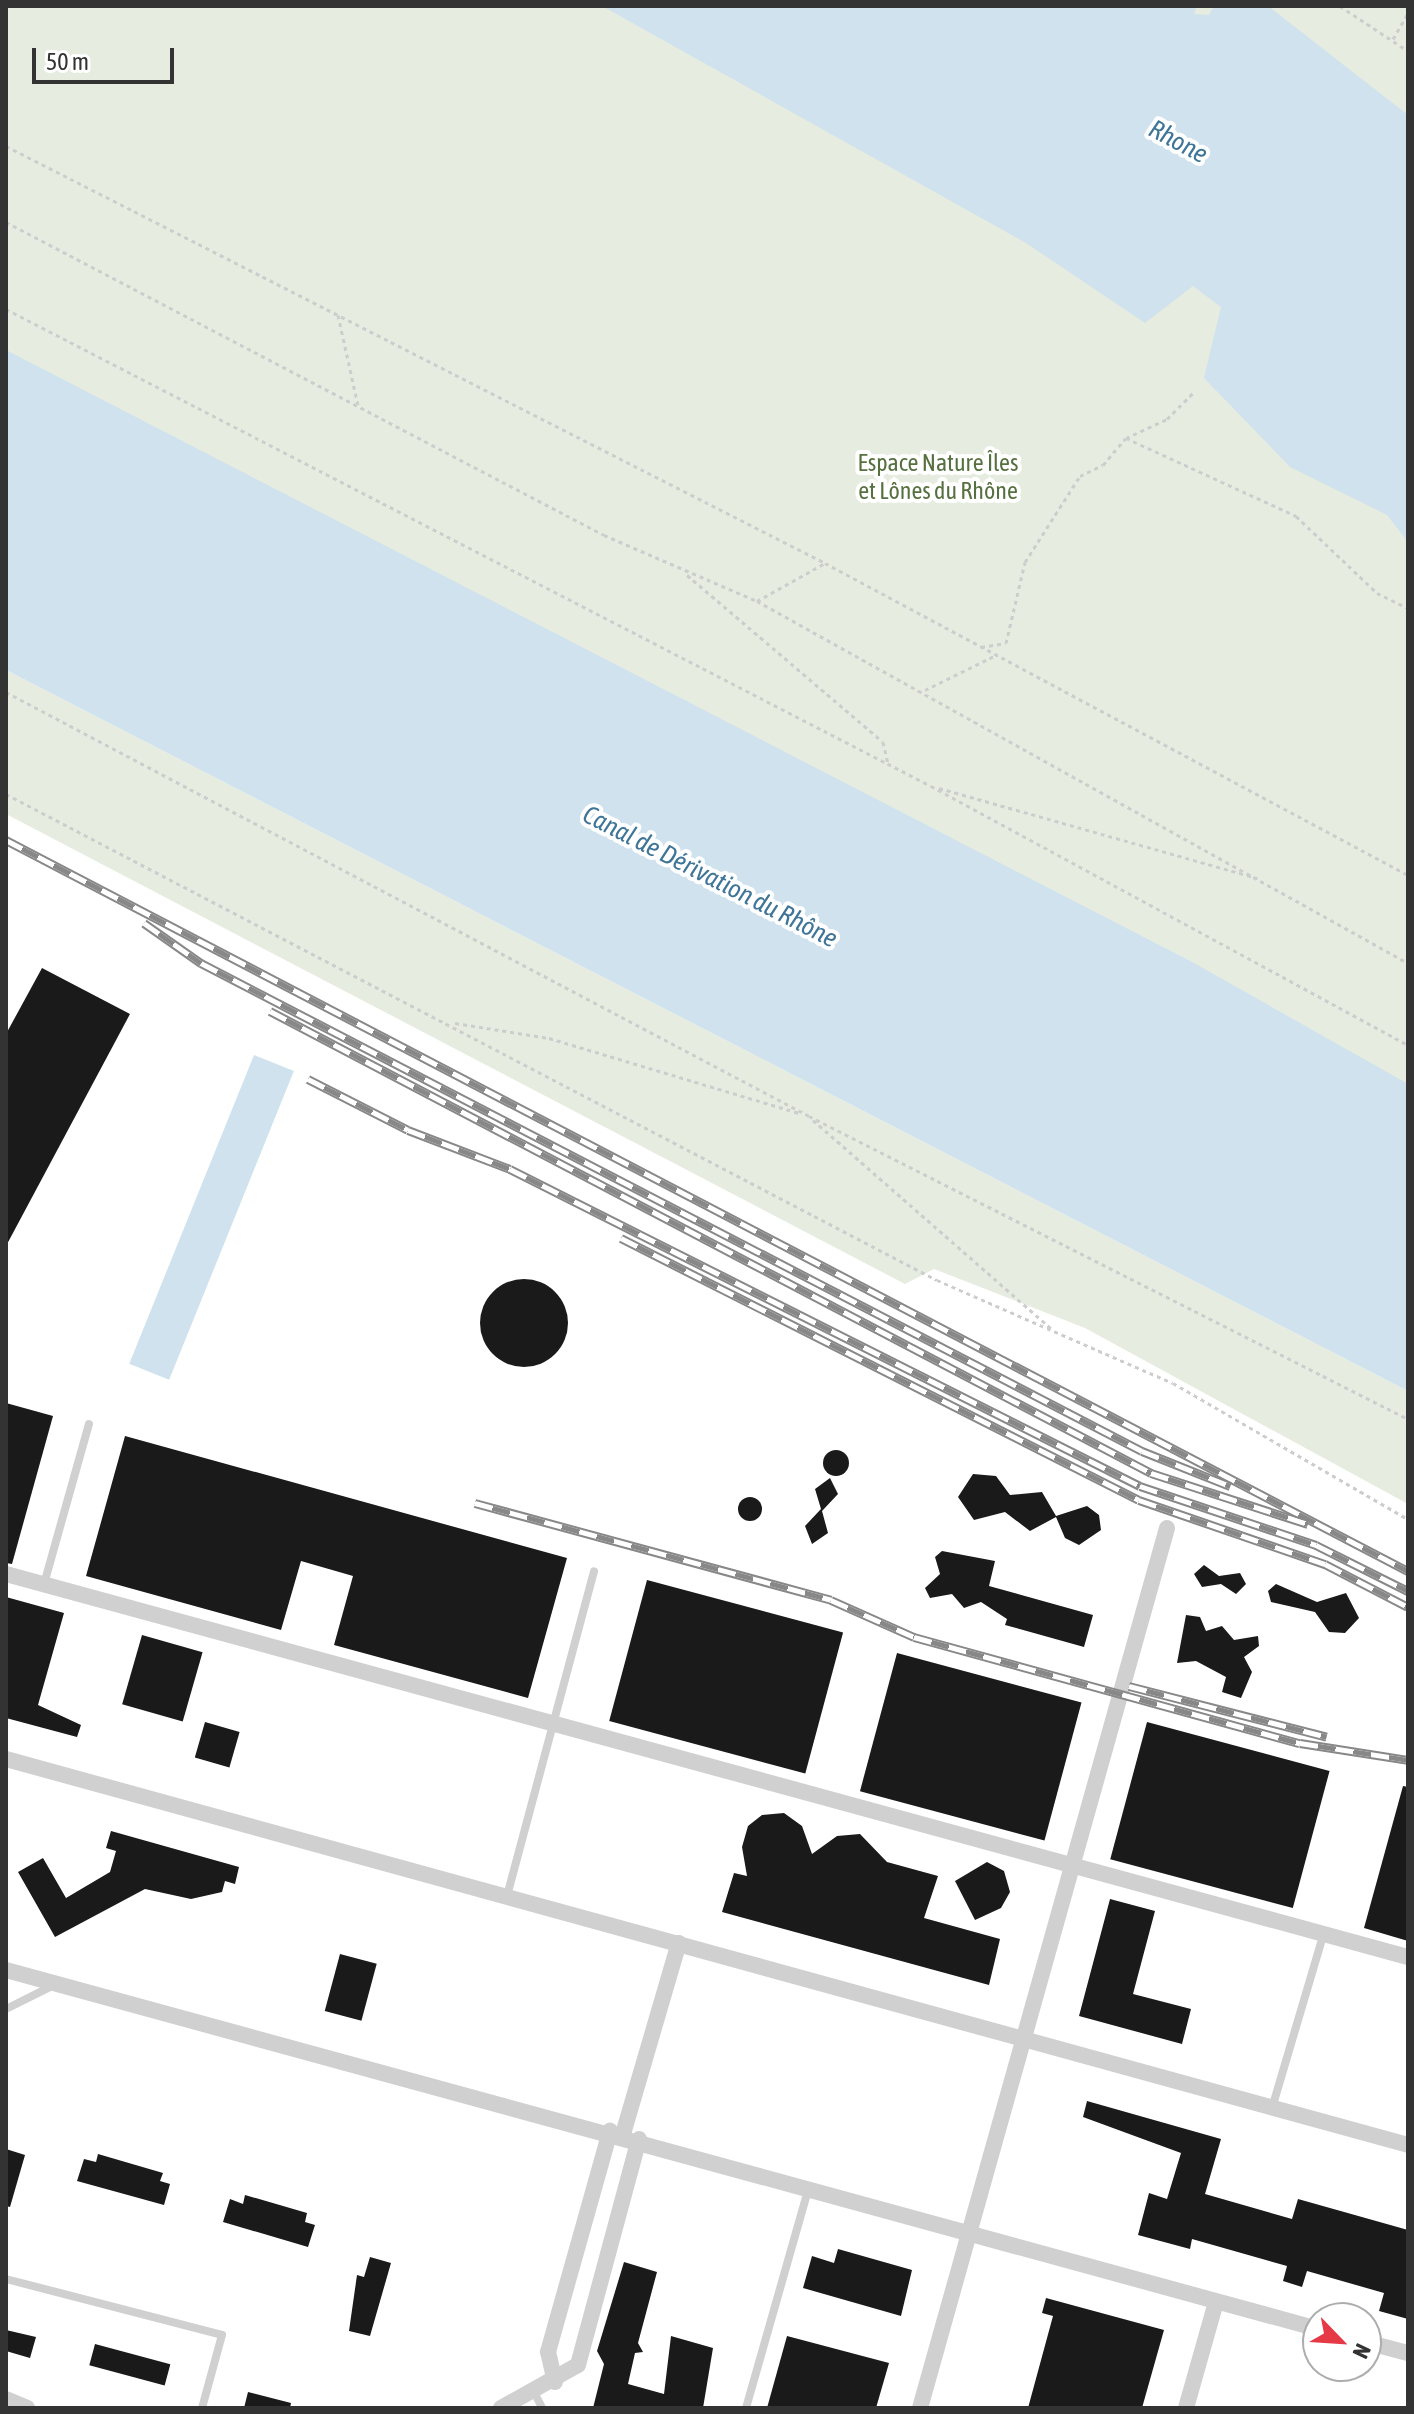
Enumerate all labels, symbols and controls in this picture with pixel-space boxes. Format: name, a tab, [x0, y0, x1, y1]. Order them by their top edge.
scale bar	[36, 32, 178, 82]
text: 50 m	[46, 48, 89, 75]
water label: Rhone	[1143, 114, 1213, 170]
park label: Espace Nature Îles et Lônes du Rhône	[858, 449, 1018, 505]
water label: Canal de Dérivation du Rhône	[577, 799, 843, 955]
north arrow	[1302, 2302, 1382, 2382]
text: N	[1347, 2340, 1376, 2363]

